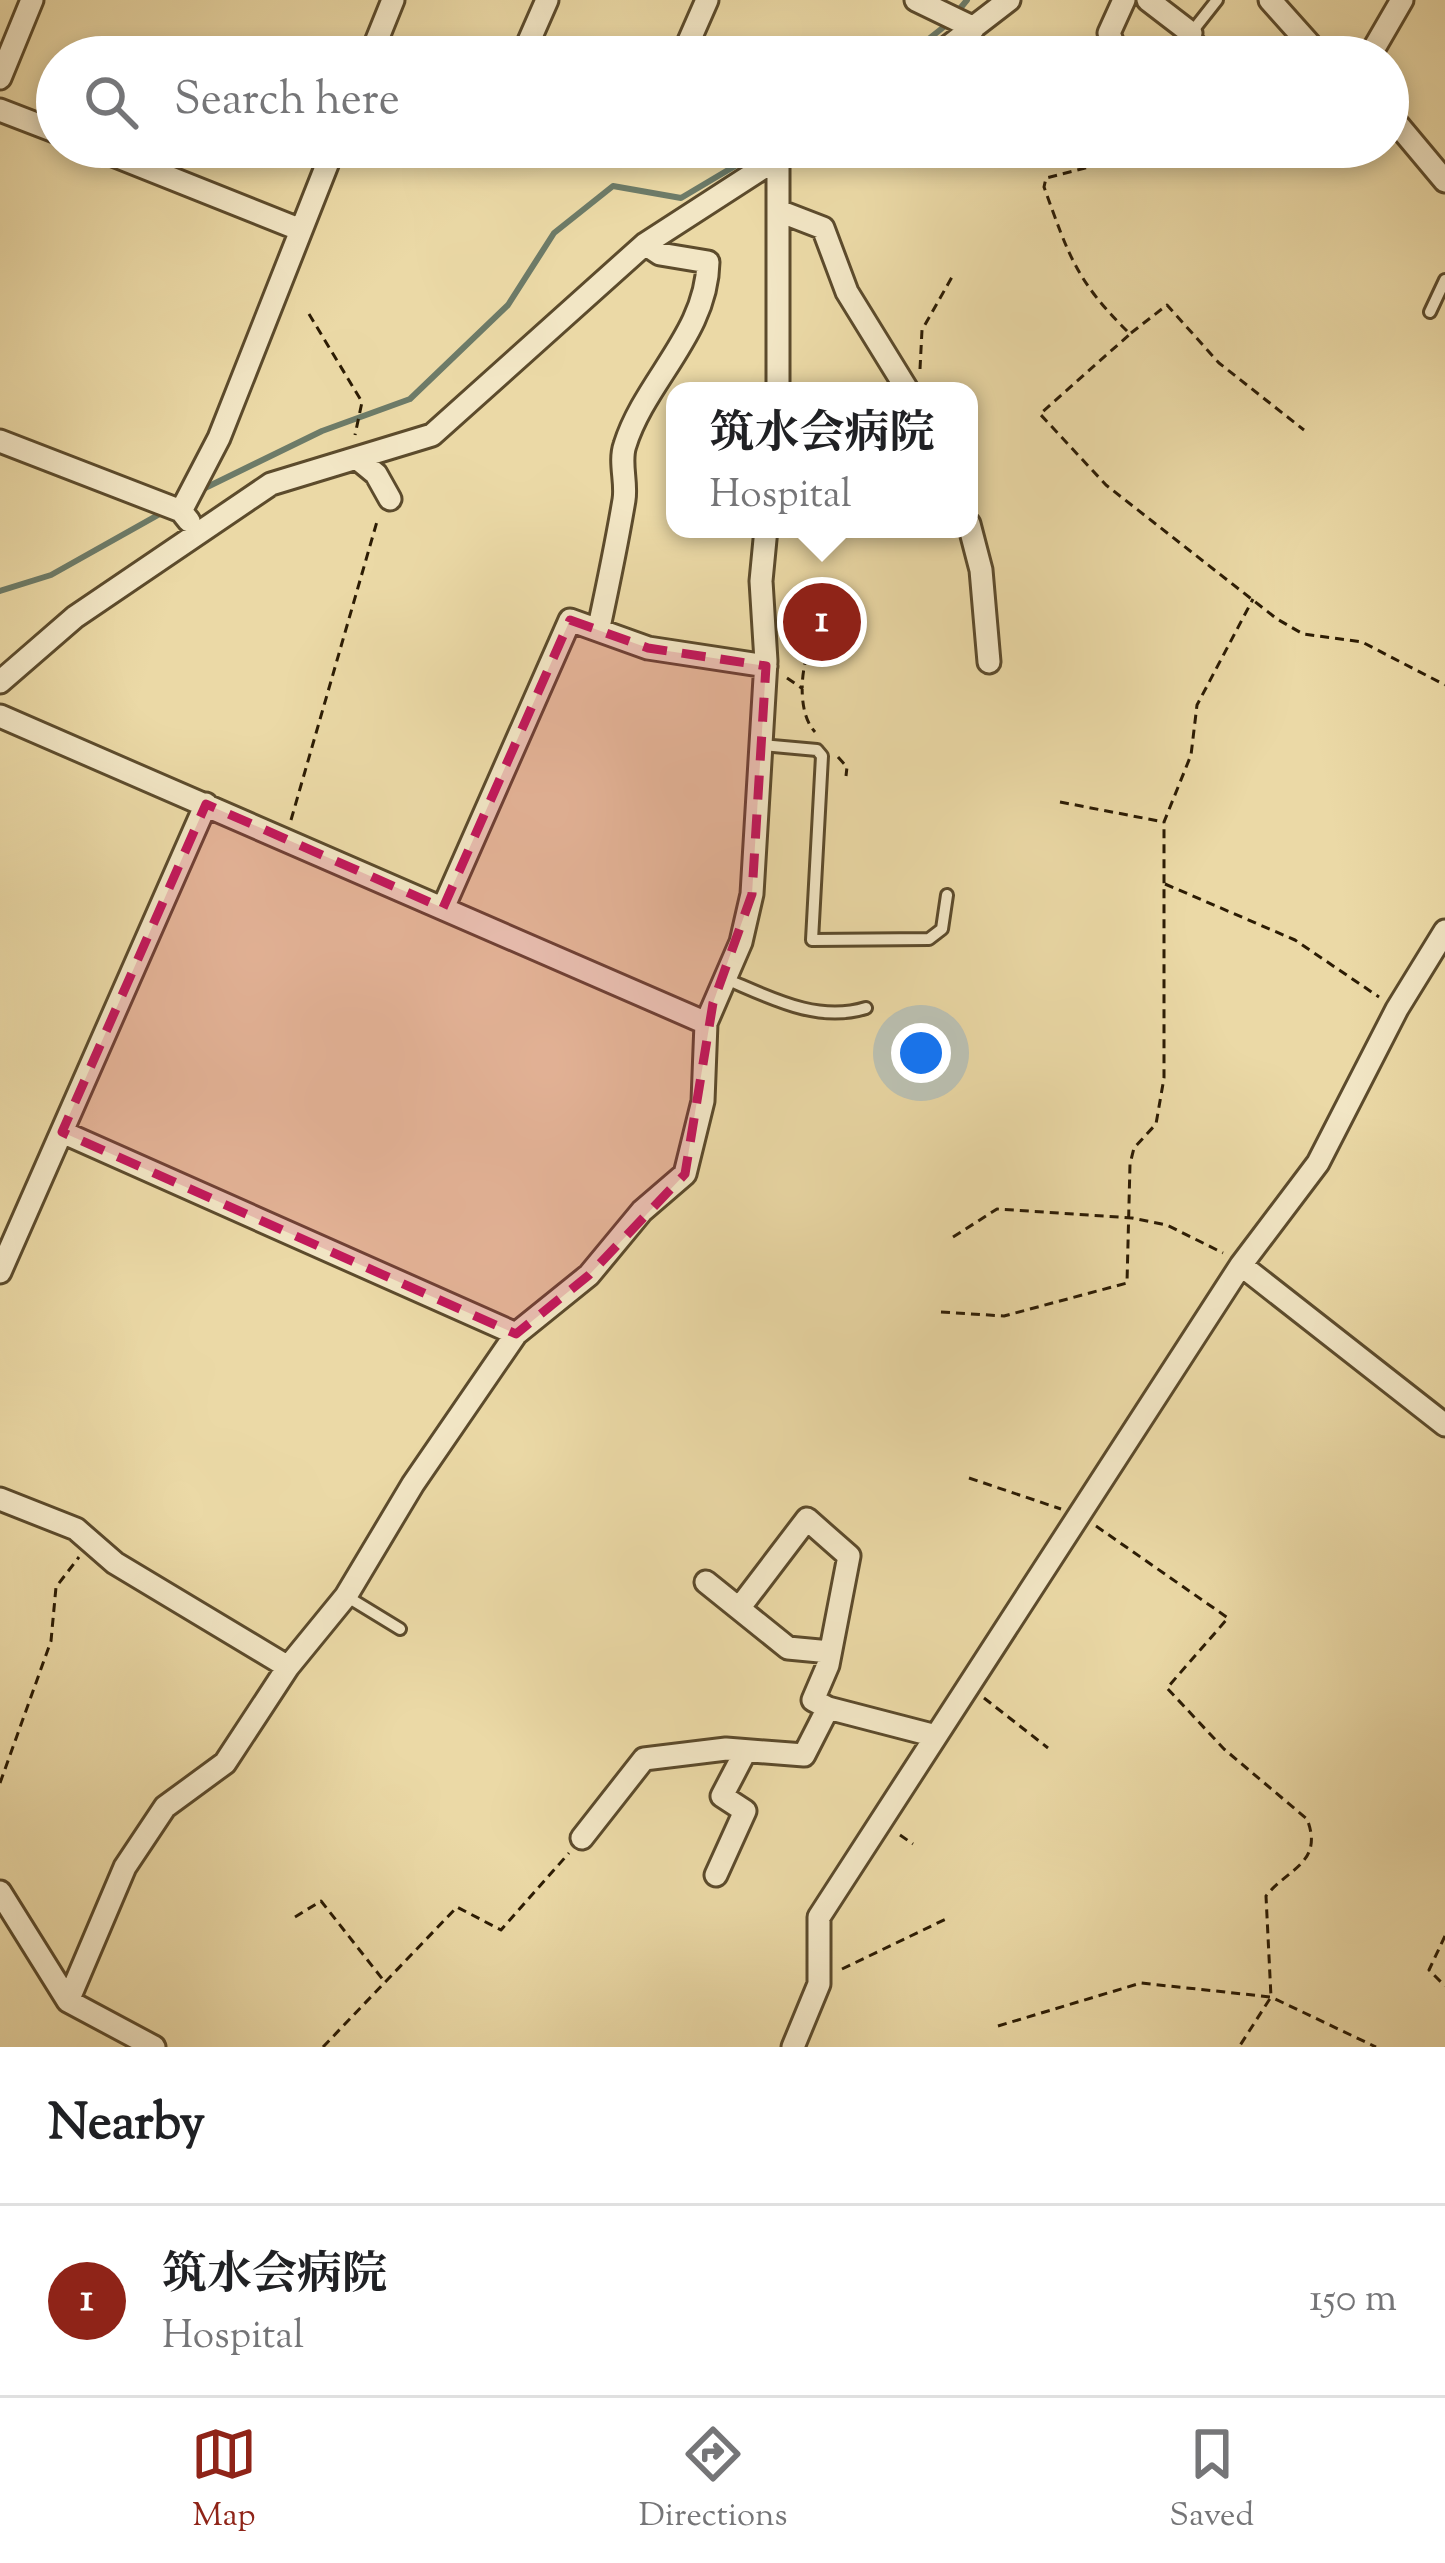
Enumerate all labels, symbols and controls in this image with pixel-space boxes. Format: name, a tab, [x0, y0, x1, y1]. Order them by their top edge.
search box	[36, 36, 1409, 168]
icon: search	[78, 69, 144, 135]
text: Search here	[174, 70, 400, 135]
popup	[666, 382, 978, 538]
text: 筑水会病院	[709, 404, 935, 469]
text: Hospital	[709, 469, 852, 525]
pin: 1	[783, 577, 861, 667]
your location	[891, 1023, 951, 1083]
text: Nearby	[48, 2089, 205, 2162]
text: 筑水会病院	[162, 2245, 387, 2310]
text: 1	[80, 2273, 94, 2329]
text: 150 m	[1309, 2273, 1397, 2329]
text: Hospital	[162, 2310, 304, 2366]
tab: Map	[191, 2421, 257, 2541]
tab: Directions	[639, 2421, 788, 2541]
tab: Saved	[1169, 2421, 1254, 2541]

